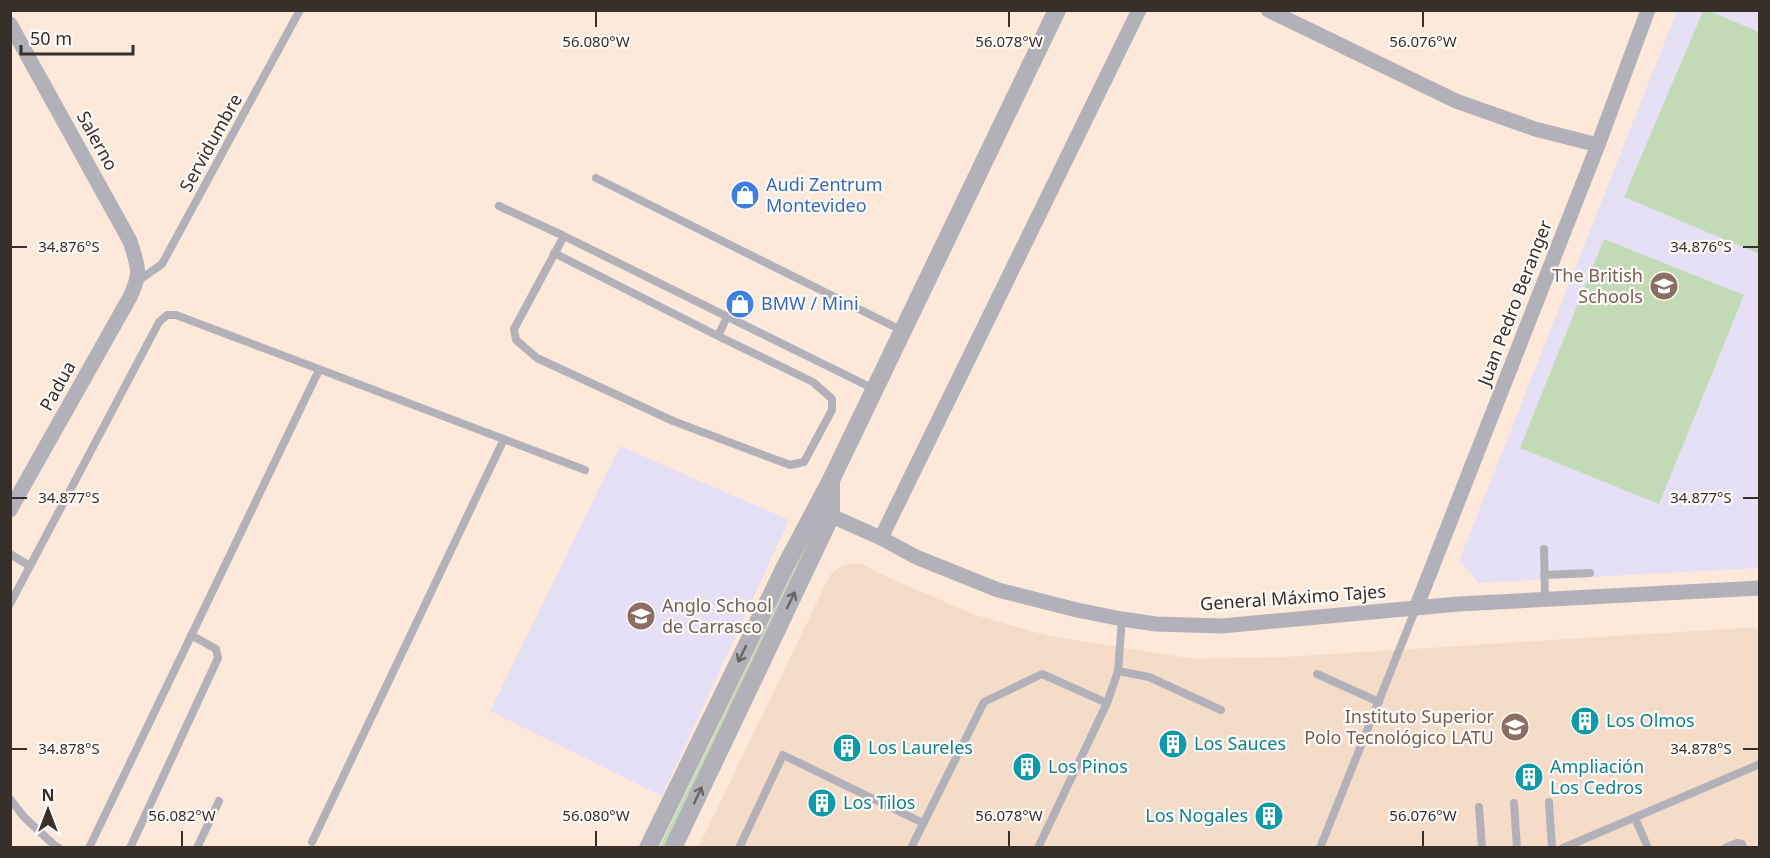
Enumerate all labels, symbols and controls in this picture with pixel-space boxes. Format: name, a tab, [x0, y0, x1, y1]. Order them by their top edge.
scale bar	[21, 18, 134, 56]
text: 50 m	[30, 26, 72, 50]
text: 56.080°W	[562, 31, 630, 51]
text: 56.078°W	[975, 31, 1043, 51]
text: 56.076°W	[1389, 31, 1457, 51]
street label: Servidumbre	[173, 89, 247, 196]
street label: Salerno	[72, 107, 124, 174]
place label: Audi Zentrum Montevideo	[766, 172, 882, 217]
shop icon: Audi Zentrum Montevideo	[729, 179, 761, 211]
street label: Juan Pedro Beranger	[1471, 216, 1557, 391]
text: 34.876°S	[38, 236, 100, 256]
text: 34.876°S	[1670, 236, 1732, 256]
place label: The British Schools	[1552, 263, 1643, 308]
school or university icon: The British Schools	[1648, 270, 1680, 302]
shop icon: BMW / Mini	[724, 288, 756, 320]
place label: BMW / Mini	[761, 291, 859, 315]
street label: Padua	[34, 356, 81, 415]
text: 34.877°S	[38, 487, 100, 507]
text: 34.877°S	[1670, 487, 1732, 507]
street label: General Máximo Tajes	[1199, 579, 1387, 615]
one-way arrow	[786, 591, 798, 609]
place label: Anglo School de Carrasco	[662, 593, 772, 638]
school or university icon: Anglo School de Carrasco	[625, 600, 657, 632]
one-way arrow	[736, 645, 748, 663]
place label: Instituto Superior Polo Tecnológico LATU	[1304, 704, 1495, 749]
building icon: Los Olmos	[1569, 705, 1601, 737]
place label: Los Olmos	[1606, 708, 1695, 732]
school or university icon: Instituto Superior Polo Tecnológico LATU	[1499, 711, 1531, 743]
building icon: Los Sauces	[1157, 728, 1189, 760]
place label: Los Sauces	[1194, 731, 1286, 755]
building icon: Los Laureles	[831, 732, 863, 764]
place label: Los Laureles	[868, 735, 973, 759]
text: 34.878°S	[38, 738, 100, 758]
text: 34.878°S	[1670, 738, 1732, 758]
building icon: Los Pinos	[1011, 751, 1043, 783]
place label: Los Pinos	[1048, 754, 1128, 778]
place label: Ampliación Los Cedros	[1550, 754, 1644, 799]
building icon: Ampliación Los Cedros	[1513, 761, 1545, 793]
north arrow	[18, 780, 78, 840]
text: N	[41, 784, 55, 806]
one-way arrow	[693, 786, 705, 804]
building icon: Los Tilos	[806, 787, 838, 819]
place label: Los Tilos	[843, 790, 915, 814]
building icon: Los Nogales	[1253, 800, 1285, 832]
place label: Los Nogales	[1145, 803, 1248, 827]
text: 56.082°W	[148, 805, 216, 825]
text: 56.080°W	[562, 805, 630, 825]
text: 56.078°W	[975, 805, 1043, 825]
text: 56.076°W	[1389, 805, 1457, 825]

